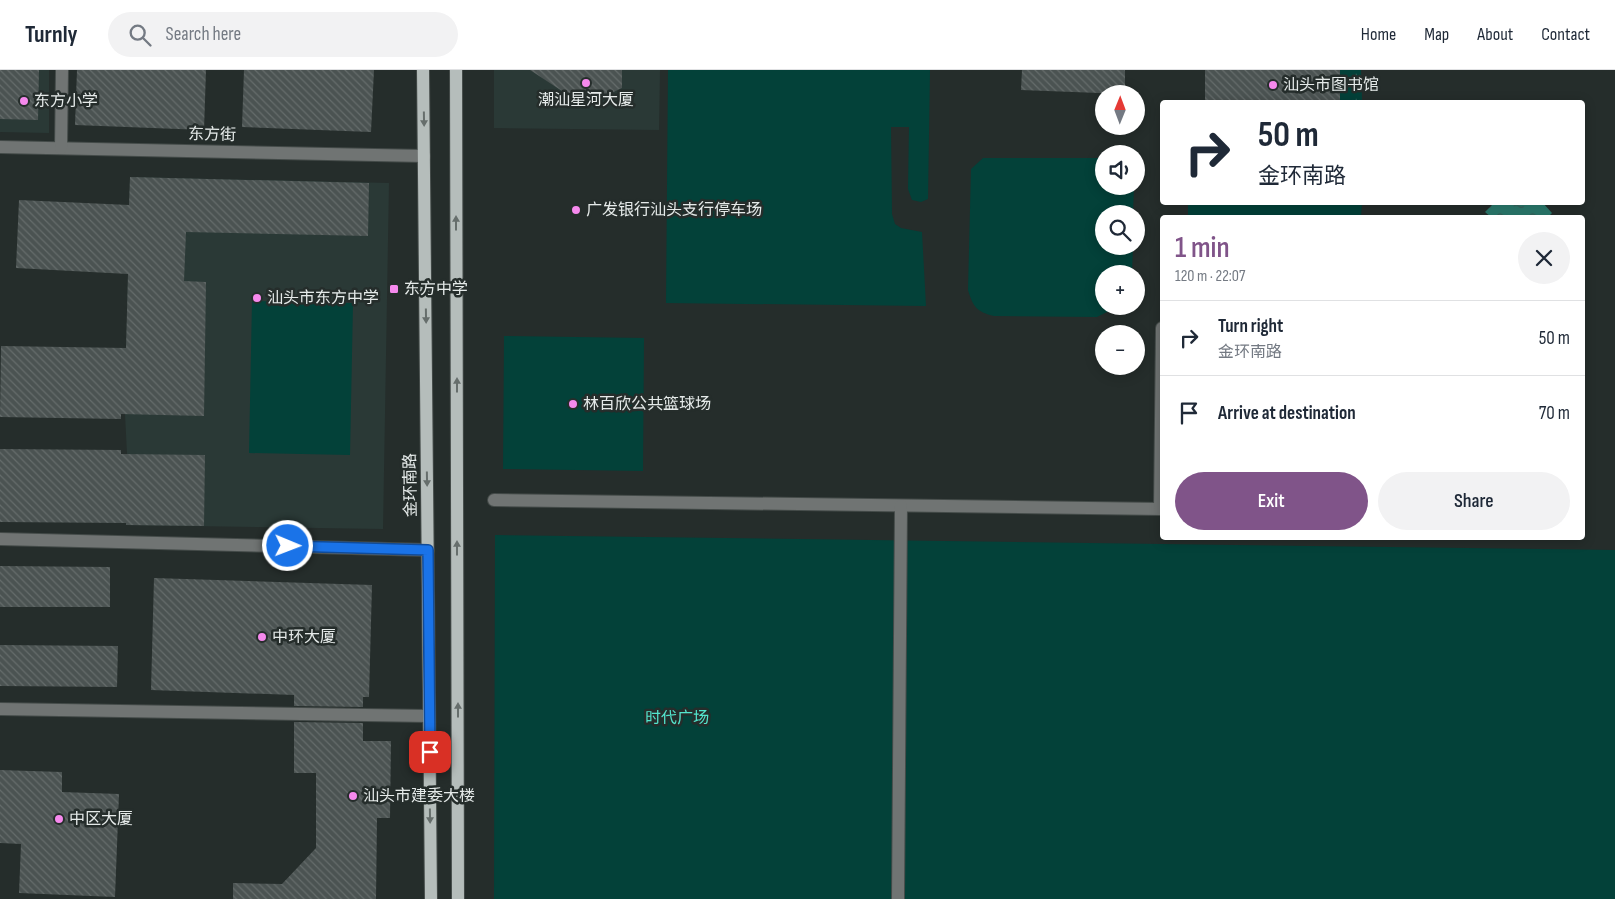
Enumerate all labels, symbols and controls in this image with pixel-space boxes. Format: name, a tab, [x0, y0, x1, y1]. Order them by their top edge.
search box	[108, 12, 458, 57]
text: Turnly	[25, 20, 78, 49]
icon: search	[126, 21, 154, 49]
text: Search here	[166, 23, 241, 46]
text: Home	[1361, 24, 1396, 45]
text: Map	[1424, 24, 1449, 45]
text: About	[1477, 24, 1513, 45]
text: Contact	[1541, 24, 1590, 45]
place label: 汕头市图书馆	[1283, 76, 1379, 95]
marker: 潮汕星河大厦	[580, 77, 592, 89]
marker: 汕头市图书馆	[1267, 79, 1279, 91]
north arrow	[1095, 85, 1145, 135]
map controls	[1095, 85, 1145, 375]
place label: 潮汕星河大厦	[538, 91, 634, 110]
place label: 东方小学	[34, 92, 98, 111]
marker: 东方小学	[18, 95, 30, 107]
one-way arrow	[420, 111, 428, 127]
text: 50 m	[1258, 114, 1319, 157]
icon: right	[1175, 120, 1240, 185]
street label: 东方街	[188, 125, 236, 145]
button: sound	[1095, 145, 1145, 195]
text: 金环南路	[1258, 163, 1346, 190]
place label: 广发银行汕头支行停车场	[586, 201, 762, 220]
marker: 广发银行汕头支行停车场	[570, 204, 582, 216]
button: search	[1095, 205, 1145, 255]
one-way arrow	[452, 215, 460, 231]
text: 1 min	[1175, 230, 1230, 266]
button: close	[1518, 232, 1570, 284]
button: +	[1095, 265, 1145, 315]
text: 120 m · 22:07	[1175, 267, 1245, 286]
place label: 东方中学	[404, 280, 468, 299]
marker: 东方中学	[388, 283, 400, 295]
place label: 汕头市东方中学	[267, 289, 379, 308]
marker: 汕头市东方中学	[251, 292, 263, 304]
one-way arrow	[422, 308, 430, 324]
text: Turn right	[1218, 315, 1283, 338]
icon: right	[1175, 324, 1203, 352]
button: −	[1095, 325, 1145, 375]
text: 50 m	[1539, 327, 1570, 350]
text: 金环南路	[1218, 343, 1282, 362]
one-way arrow	[453, 377, 461, 393]
place label: 林百欣公共篮球场	[583, 395, 711, 414]
marker: 林百欣公共篮球场	[567, 398, 579, 410]
icon: arrive	[1175, 399, 1203, 427]
text: Arrive at destination	[1218, 402, 1356, 425]
text: 70 m	[1539, 402, 1570, 425]
street label: 金环南路	[401, 453, 421, 517]
one-way arrow	[423, 471, 431, 487]
button: Exit	[1175, 472, 1368, 530]
button: Share	[1378, 472, 1570, 530]
position arrow	[261, 519, 313, 571]
one-way arrow	[453, 540, 461, 556]
place label: 中环大厦	[272, 628, 336, 647]
marker: 中环大厦	[256, 631, 268, 643]
one-way arrow	[454, 702, 462, 718]
park label: 时代广场	[645, 709, 709, 728]
pin	[409, 731, 451, 773]
icon: arrive	[416, 738, 444, 766]
place label: 汕头市建委大楼	[363, 787, 475, 806]
marker: 汕头市建委大楼	[347, 790, 359, 802]
one-way arrow	[426, 808, 434, 824]
place label: 中区大厦	[69, 810, 133, 829]
marker: 中区大厦	[53, 813, 65, 825]

